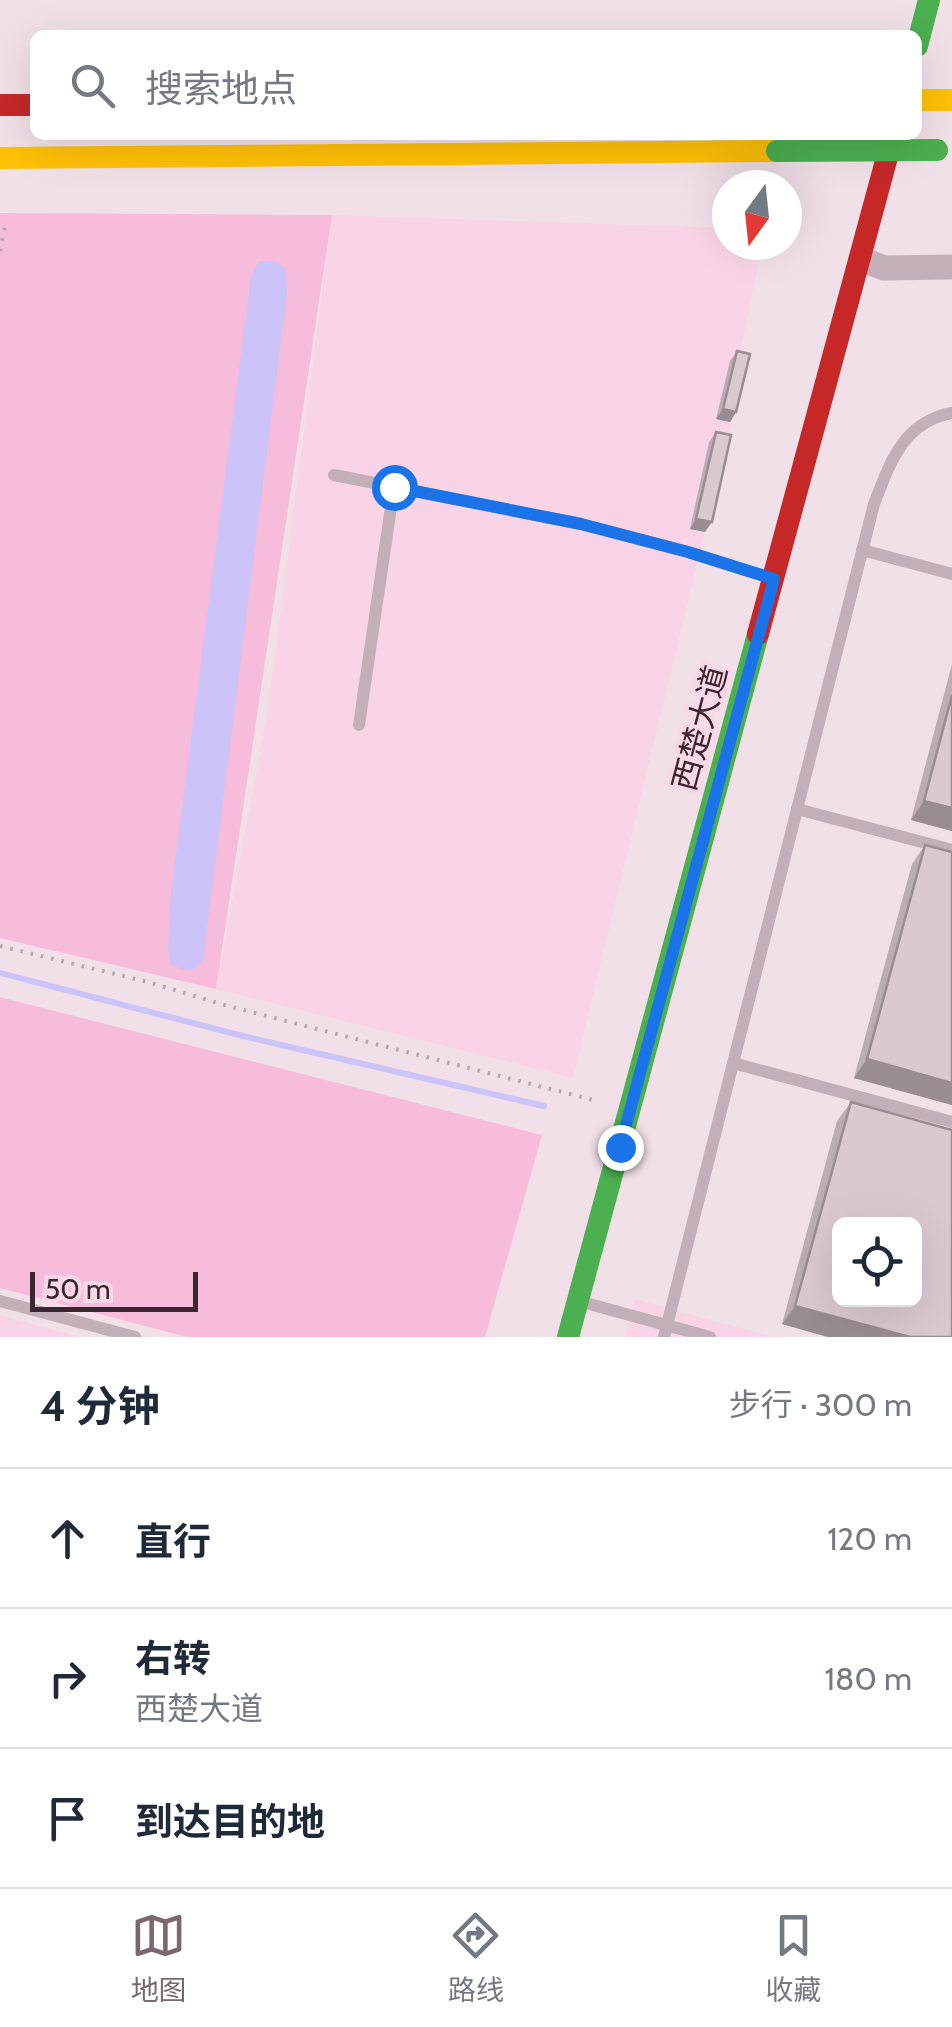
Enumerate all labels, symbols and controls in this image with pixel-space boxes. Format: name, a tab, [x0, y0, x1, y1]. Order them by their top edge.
search box	[30, 30, 922, 140]
icon: search	[65, 58, 120, 113]
text: 搜索地点	[145, 65, 297, 112]
north arrow	[712, 170, 802, 260]
route start	[372, 465, 418, 511]
street label: 西楚大道	[664, 661, 735, 795]
route end	[598, 1125, 644, 1171]
map controls	[832, 1217, 922, 1307]
button: locate	[832, 1217, 922, 1307]
scale bar	[30, 1267, 198, 1312]
text: 50 m	[45, 1272, 111, 1306]
text: 4 分钟	[40, 1380, 160, 1432]
text: 步行 · 300 m	[729, 1385, 912, 1424]
icon: ahead	[40, 1511, 95, 1566]
text: 直行	[135, 1518, 211, 1565]
text: 120 m	[827, 1519, 912, 1558]
text: 右转	[135, 1635, 211, 1682]
icon: right	[40, 1651, 95, 1706]
text: 180 m	[825, 1659, 912, 1698]
text: 西楚大道	[135, 1689, 263, 1728]
icon: arrive	[40, 1791, 95, 1846]
text: 到达目的地	[135, 1798, 325, 1845]
tab: 地图	[131, 1908, 187, 2008]
tab: 路线	[448, 1908, 504, 2008]
tab: 收藏	[765, 1908, 821, 2008]

